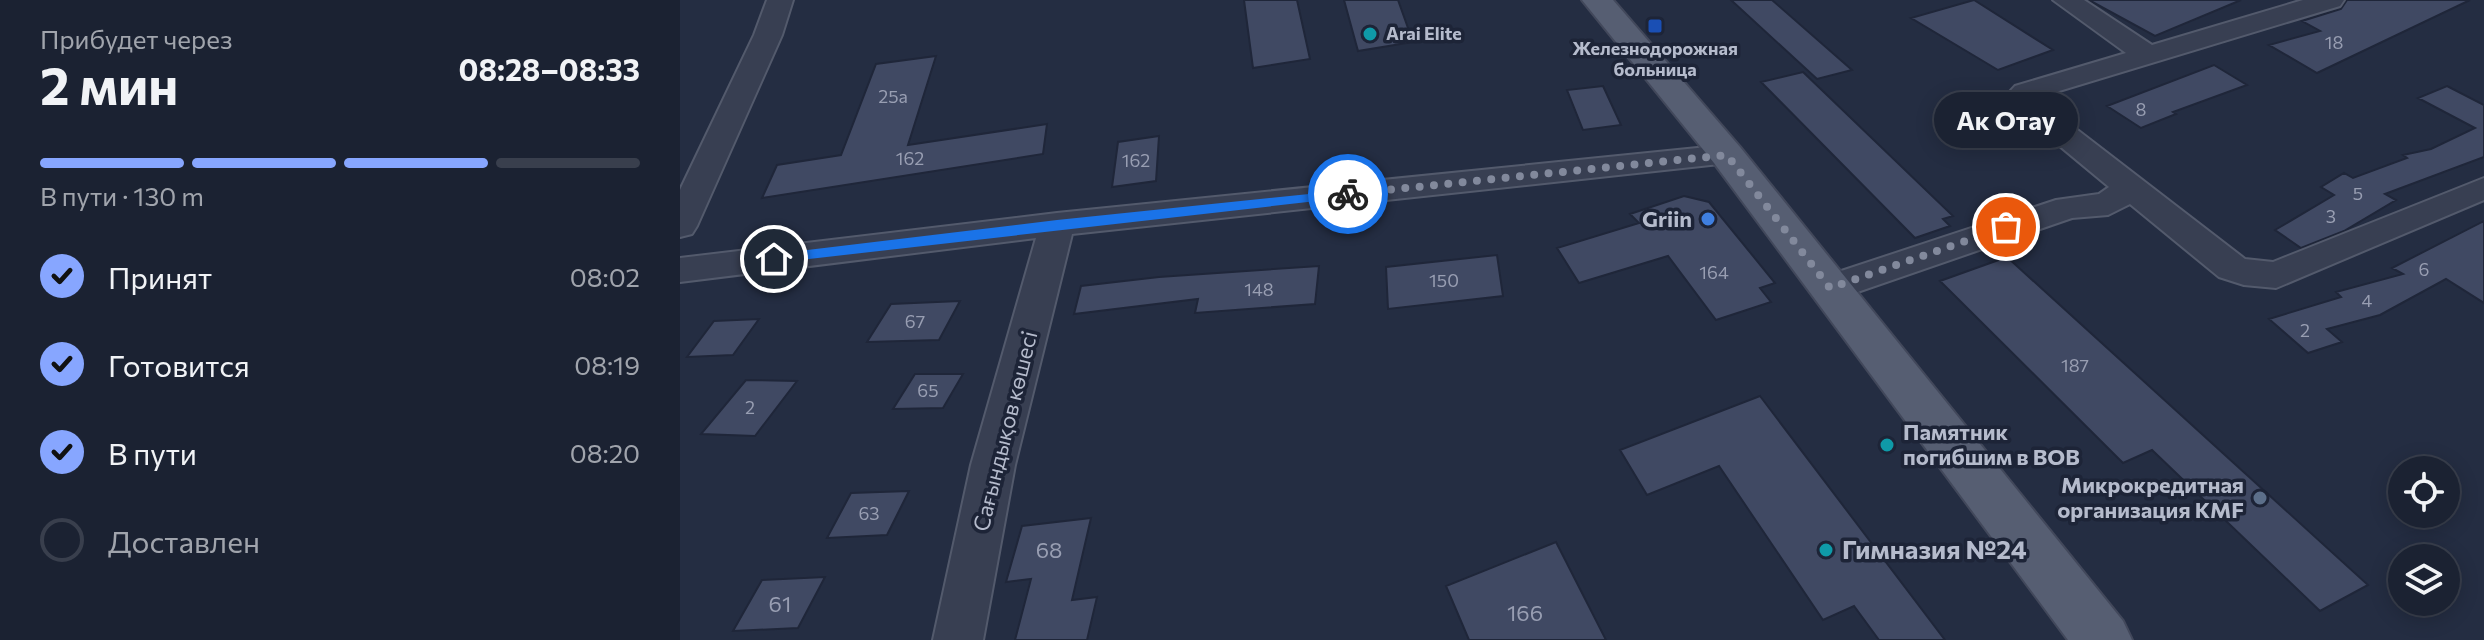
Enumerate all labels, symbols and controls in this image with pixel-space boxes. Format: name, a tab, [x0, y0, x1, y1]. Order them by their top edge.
marker: Железнодорожная больница	[1646, 17, 1664, 35]
place label: Arai Elite	[1386, 22, 1462, 44]
text: Прибудет через	[40, 23, 233, 54]
marker: Arai Elite	[1361, 25, 1379, 43]
house number: 18	[2325, 31, 2343, 53]
place label: Железнодорожная больница	[1572, 37, 1738, 80]
text: 08:28–08:33	[459, 50, 640, 87]
text: 2 мин	[40, 52, 178, 116]
house number: 25а	[878, 85, 908, 107]
callout: Ак Отау	[1934, 91, 2078, 147]
house number: 8	[2136, 98, 2147, 120]
text: Ак Отау	[1956, 104, 2056, 135]
house number: 162	[896, 147, 924, 169]
house number: 162	[1122, 149, 1150, 171]
courier	[1308, 154, 1388, 234]
icon: bike	[1326, 172, 1370, 216]
text: В пути · 130 m	[40, 180, 204, 211]
house number: 5	[2353, 182, 2363, 204]
pin	[1972, 193, 2040, 261]
place label: Griin	[1642, 205, 1692, 232]
icon: bag	[1984, 205, 2028, 249]
house number: 3	[2326, 205, 2336, 227]
marker: Griin	[1699, 210, 1717, 228]
pin	[740, 225, 808, 293]
icon: home	[752, 237, 796, 281]
icon: check	[40, 254, 84, 298]
text: Принят	[108, 258, 212, 295]
house number: 6	[2419, 258, 2429, 280]
text: 08:02	[570, 261, 640, 292]
house number: 164	[1699, 261, 1729, 283]
house number: 150	[1429, 269, 1459, 291]
house number: 148	[1244, 278, 1274, 300]
house number: 4	[2362, 289, 2373, 311]
house number: 67	[905, 310, 925, 332]
house number: 2	[2300, 319, 2310, 341]
street label: Сағындықов көшесі	[967, 328, 1042, 534]
icon: check	[40, 342, 84, 386]
text: Готовится	[108, 346, 250, 383]
text: 08:19	[574, 349, 640, 380]
house number: 187	[2061, 354, 2089, 376]
house number: 65	[917, 379, 939, 401]
house number: 2	[745, 396, 755, 418]
place label: Памятник погибшим в ВОВ	[1903, 418, 2080, 470]
icon: check	[40, 430, 84, 474]
text: В пути	[108, 434, 197, 471]
marker: Памятник погибшим в ВОВ	[1878, 436, 1896, 454]
text: 08:20	[570, 437, 640, 468]
map controls	[2388, 456, 2460, 616]
button: locate	[2388, 456, 2460, 528]
place label: Микрокредитная организация KMF	[2057, 471, 2244, 523]
marker: Микрокредитная организация KMF	[2251, 489, 2269, 507]
house number: 63	[858, 502, 880, 524]
text: Доставлен	[108, 522, 260, 559]
place label: Гимназия №24	[1842, 533, 2027, 564]
house number: 68	[1036, 536, 1062, 563]
marker: Гимназия №24	[1817, 541, 1835, 559]
button: layers	[2388, 544, 2460, 616]
house number: 61	[769, 590, 791, 617]
house number: 166	[1507, 599, 1543, 626]

